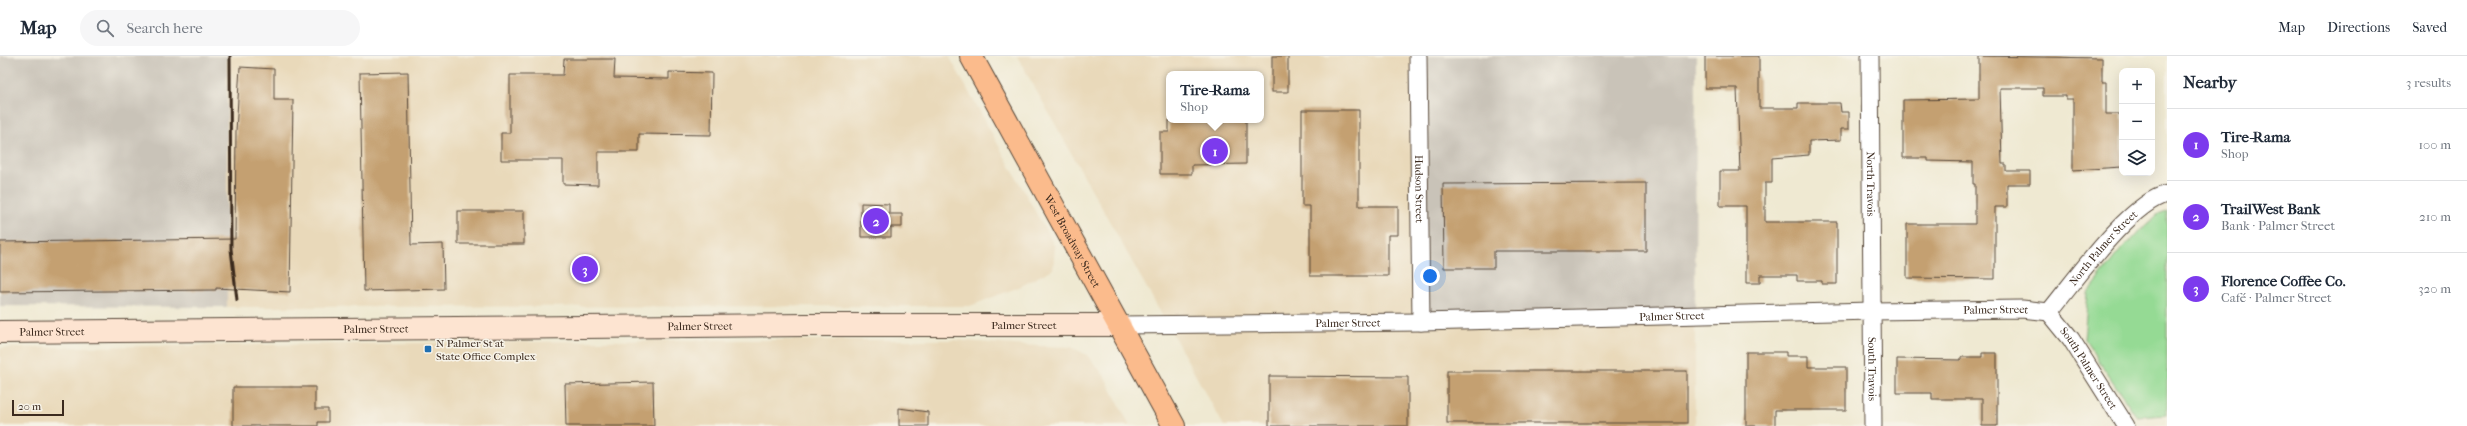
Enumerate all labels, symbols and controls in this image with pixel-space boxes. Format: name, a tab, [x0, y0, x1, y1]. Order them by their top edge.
search box	[80, 10, 360, 46]
text: Map	[20, 17, 56, 39]
icon: search	[94, 17, 116, 39]
text: Search here	[126, 19, 203, 37]
text: Map	[2278, 19, 2305, 36]
text: Directions	[2327, 19, 2390, 36]
text: Saved	[2412, 19, 2447, 36]
map controls	[2119, 68, 2155, 176]
button: +	[2119, 68, 2155, 104]
popup	[1166, 71, 1264, 123]
text: Nearby	[2183, 72, 2237, 92]
text: 3 results	[2406, 75, 2451, 90]
text: Tire-Rama	[1180, 81, 1250, 99]
text: Shop	[1180, 99, 1208, 114]
button: −	[2119, 104, 2155, 140]
text: Tire-Rama	[2221, 128, 2290, 146]
pin: 1	[1202, 136, 1228, 166]
text: 1	[2194, 137, 2198, 152]
text: 100 m	[2418, 137, 2451, 152]
button: layers	[2119, 140, 2155, 176]
text: Shop	[2221, 146, 2249, 161]
street label: North Travois	[1864, 151, 1877, 217]
street label: Hudson Street	[1412, 155, 1426, 223]
street label: West Broadway Street	[1041, 191, 1103, 290]
text: TrailWest Bank	[2221, 200, 2320, 218]
pin: 2	[863, 206, 889, 236]
street label: North Palmer Street	[2067, 208, 2140, 288]
text: 2	[2193, 209, 2199, 224]
text: 210 m	[2419, 209, 2451, 224]
text: Bank · Palmer Street	[2221, 218, 2335, 233]
pin: 3	[572, 254, 598, 284]
your location	[1420, 266, 1440, 286]
text: Florence Coffee Co.	[2221, 272, 2346, 290]
text: 3	[2193, 281, 2199, 296]
text: 320 m	[2418, 281, 2451, 296]
text: Café · Palmer Street	[2221, 290, 2332, 305]
street label: Palmer Street	[1963, 303, 2029, 317]
street label: Palmer Street	[1639, 309, 1705, 324]
street label: Palmer Street	[1315, 316, 1381, 330]
street label: Palmer Street	[991, 319, 1057, 332]
street label: Palmer Street	[667, 320, 733, 333]
street label: Palmer Street	[343, 322, 409, 336]
street label: Palmer Street	[19, 325, 85, 339]
street label: South Palmer Street	[2057, 325, 2120, 412]
place label: N Palmer St at State Office Complex	[436, 337, 536, 363]
street label: South Travois	[1865, 337, 1879, 401]
marker: N Palmer St at State Office Complex	[423, 344, 433, 354]
scale bar	[12, 398, 64, 417]
text: 20 m	[18, 400, 41, 413]

